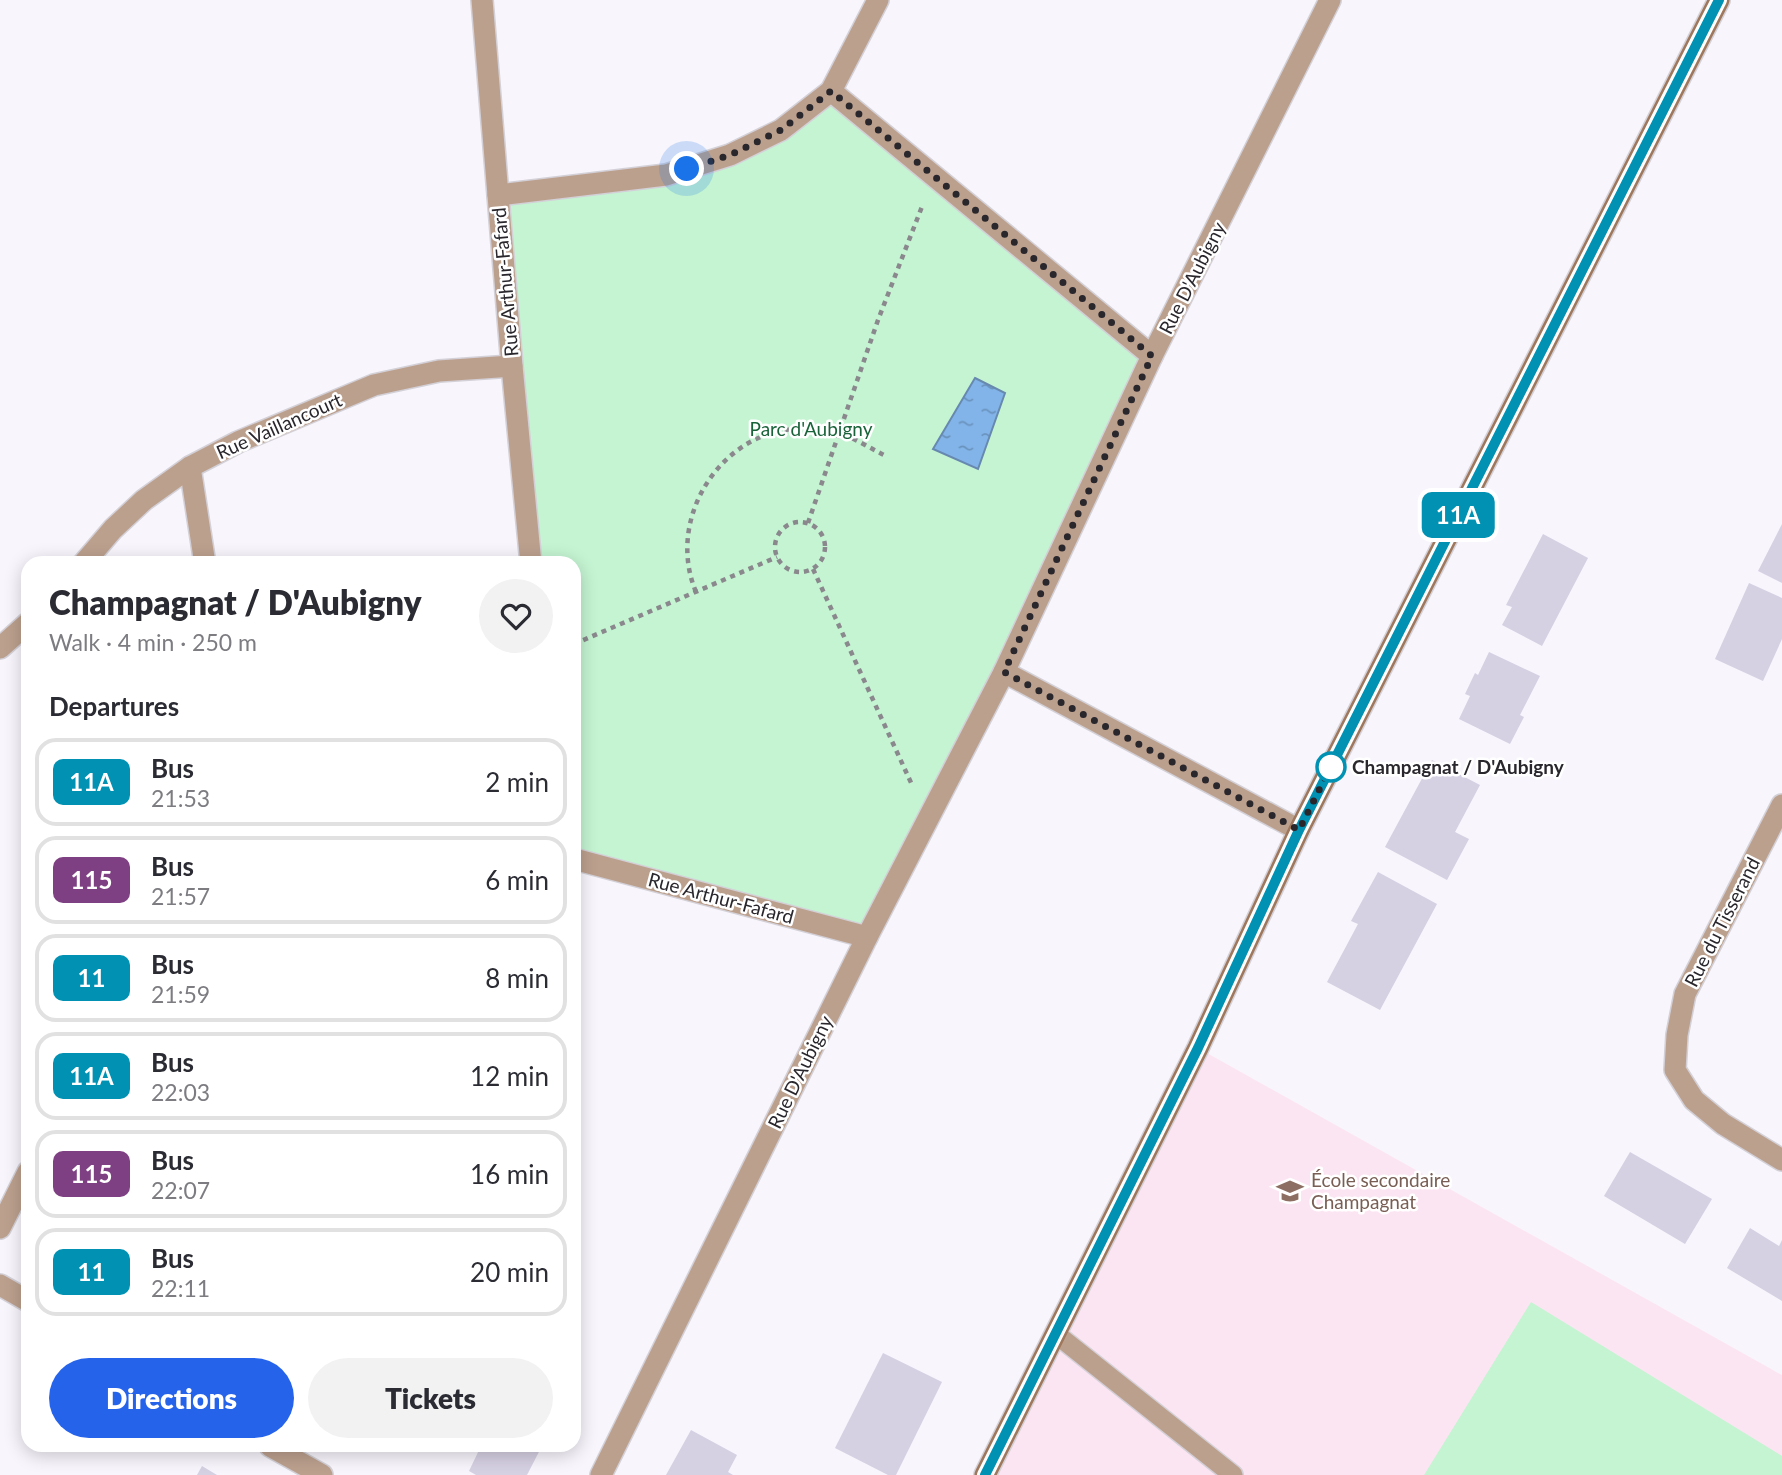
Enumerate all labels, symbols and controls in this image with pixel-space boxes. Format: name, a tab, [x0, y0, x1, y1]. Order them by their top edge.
your location	[669, 151, 704, 186]
street label: Rue Arthur-Fafard	[487, 207, 522, 358]
street label: Rue D'Aubigny	[1153, 218, 1230, 338]
street label: Rue Vaillancourt	[213, 388, 345, 463]
park label: Parc d'Aubigny	[750, 417, 873, 440]
line badge: 11A	[1418, 492, 1498, 538]
text: 11A	[1436, 500, 1480, 529]
button: heart	[479, 579, 553, 653]
text: Champagnat / D'Aubigny	[49, 582, 421, 622]
text: Walk · 4 min · 250 m	[49, 628, 257, 656]
text: Departures	[49, 690, 179, 722]
text: Bus	[151, 752, 194, 784]
marker: Champagnat / D'Aubigny	[1316, 752, 1346, 782]
place label: Champagnat / D'Aubigny	[1352, 755, 1565, 778]
text: 2 min	[485, 766, 549, 798]
text: 11A	[69, 767, 114, 796]
text: 21:53	[151, 784, 210, 812]
text: Bus	[151, 850, 194, 882]
street label: Rue du Tisserand	[1679, 853, 1764, 990]
text: 6 min	[485, 864, 549, 896]
text: 115	[71, 865, 112, 894]
street label: Rue Arthur-Fafard	[646, 867, 796, 928]
text: 21:57	[151, 882, 210, 910]
text: Bus	[151, 948, 194, 980]
text: 8 min	[485, 962, 549, 994]
text: 11	[78, 963, 105, 992]
text: 21:59	[151, 980, 210, 1008]
street label: Rue D'Aubigny	[762, 1011, 837, 1132]
text: Bus	[151, 1046, 194, 1078]
text: 12 min	[470, 1060, 549, 1092]
text: 11A	[69, 1061, 114, 1090]
text: 22:03	[151, 1078, 210, 1106]
text: Bus	[151, 1144, 194, 1176]
text: 16 min	[470, 1158, 549, 1190]
text: 115	[71, 1159, 112, 1188]
place label: École secondaire Champagnat	[1311, 1168, 1450, 1213]
text: 22:07	[151, 1176, 210, 1204]
school or university icon: École secondaire Champagnat	[1275, 1176, 1305, 1206]
text: Bus	[151, 1242, 194, 1274]
text: 20 min	[470, 1256, 549, 1288]
text: 11	[78, 1257, 105, 1286]
text: 22:11	[151, 1274, 210, 1302]
button: Directions	[49, 1358, 294, 1438]
button: Tickets	[308, 1358, 553, 1438]

